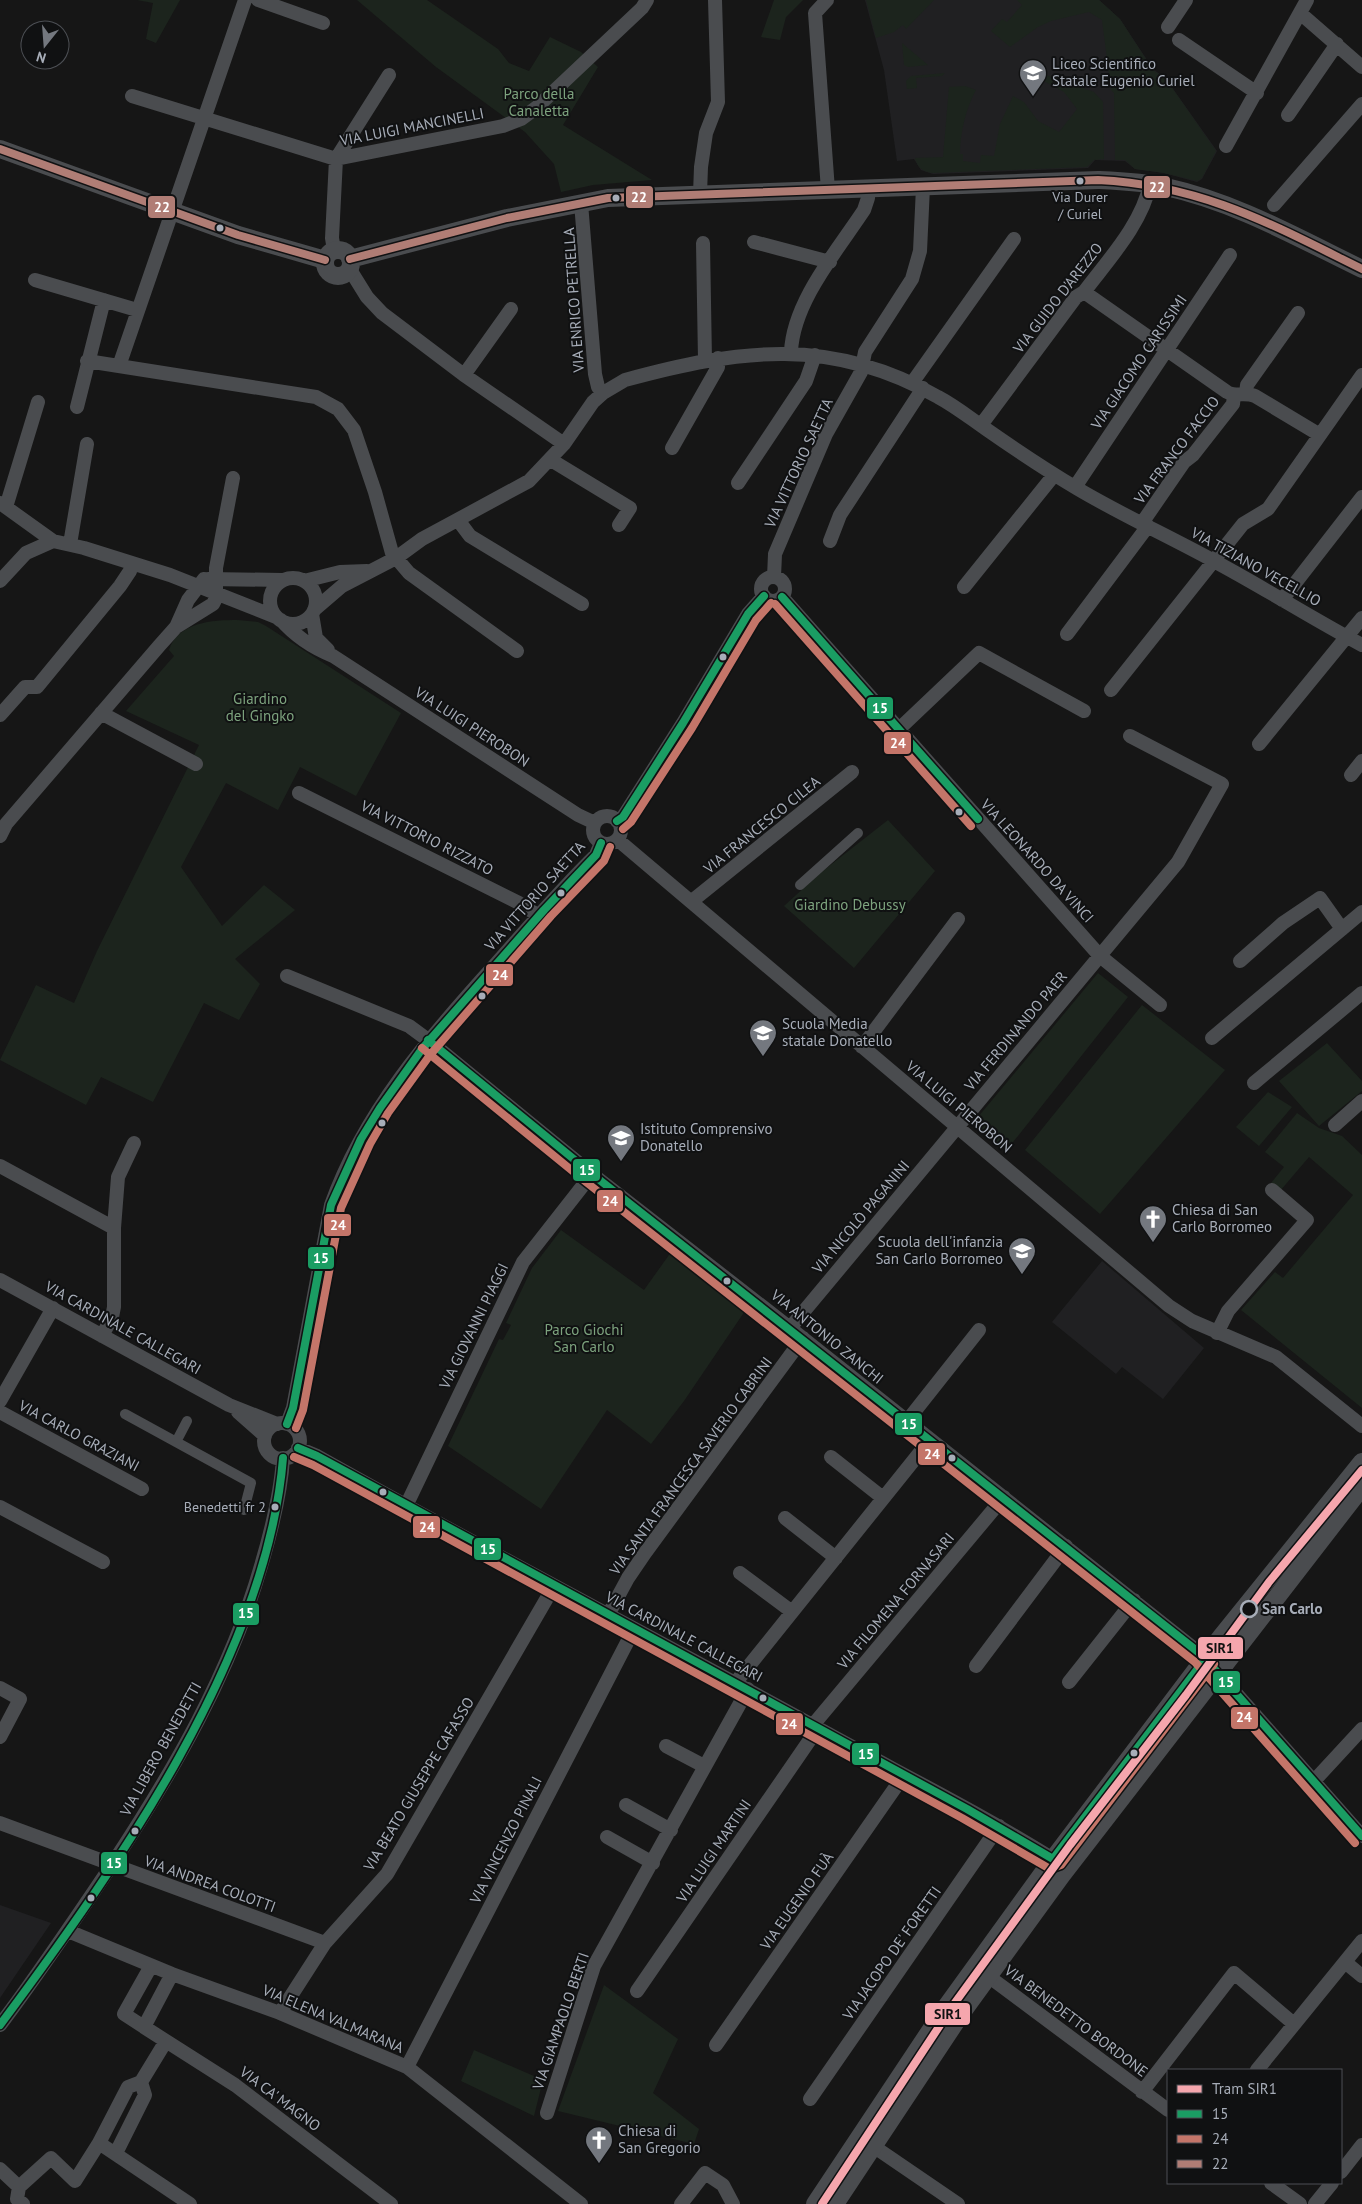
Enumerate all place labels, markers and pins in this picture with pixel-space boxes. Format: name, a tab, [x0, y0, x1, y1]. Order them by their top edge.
place label: Liceo Scientifico Statale Eugenio Curiel	[1052, 54, 1195, 90]
school or university icon: Liceo Scientifico Statale Eugenio Curiel	[1018, 58, 1048, 97]
marker: Via Durer / Curiel	[1075, 176, 1085, 186]
place label: Via Durer / Curiel	[1051, 188, 1108, 223]
unlabelled marker	[611, 193, 621, 203]
unlabelled marker	[215, 223, 225, 233]
unlabelled marker	[718, 652, 728, 662]
unlabelled marker	[954, 807, 964, 817]
unlabelled marker	[556, 888, 566, 898]
unlabelled marker	[477, 991, 487, 1001]
place label: Scuola Media statale Donatello	[782, 1014, 892, 1050]
school or university icon: Scuola Media statale Donatello	[748, 1018, 778, 1057]
unlabelled marker	[377, 1118, 387, 1128]
place label: Istituto Comprensivo Donatello	[640, 1119, 773, 1155]
school or university icon: Istituto Comprensivo Donatello	[606, 1123, 636, 1162]
place label: Chiesa di San Carlo Borromeo	[1172, 1200, 1272, 1236]
church icon: Chiesa di San Carlo Borromeo	[1138, 1204, 1168, 1243]
place label: Scuola dell'infanzia San Carlo Borromeo	[875, 1232, 1003, 1268]
school or university icon: Scuola dell'infanzia San Carlo Borromeo	[1007, 1236, 1037, 1275]
unlabelled marker	[722, 1276, 732, 1286]
unlabelled marker	[947, 1453, 957, 1463]
unlabelled marker	[378, 1487, 388, 1497]
place label: Benedetti fr 2	[184, 1498, 266, 1516]
marker: Benedetti fr 2	[270, 1502, 280, 1512]
place label: San Carlo	[1262, 1599, 1323, 1618]
marker: San Carlo	[1240, 1600, 1258, 1618]
unlabelled marker	[758, 1693, 768, 1703]
unlabelled marker	[1129, 1748, 1139, 1758]
unlabelled marker	[130, 1826, 140, 1836]
unlabelled marker	[86, 1893, 96, 1903]
place label: Chiesa di San Gregorio	[618, 2121, 701, 2157]
church icon: Chiesa di San Gregorio	[584, 2125, 614, 2164]

